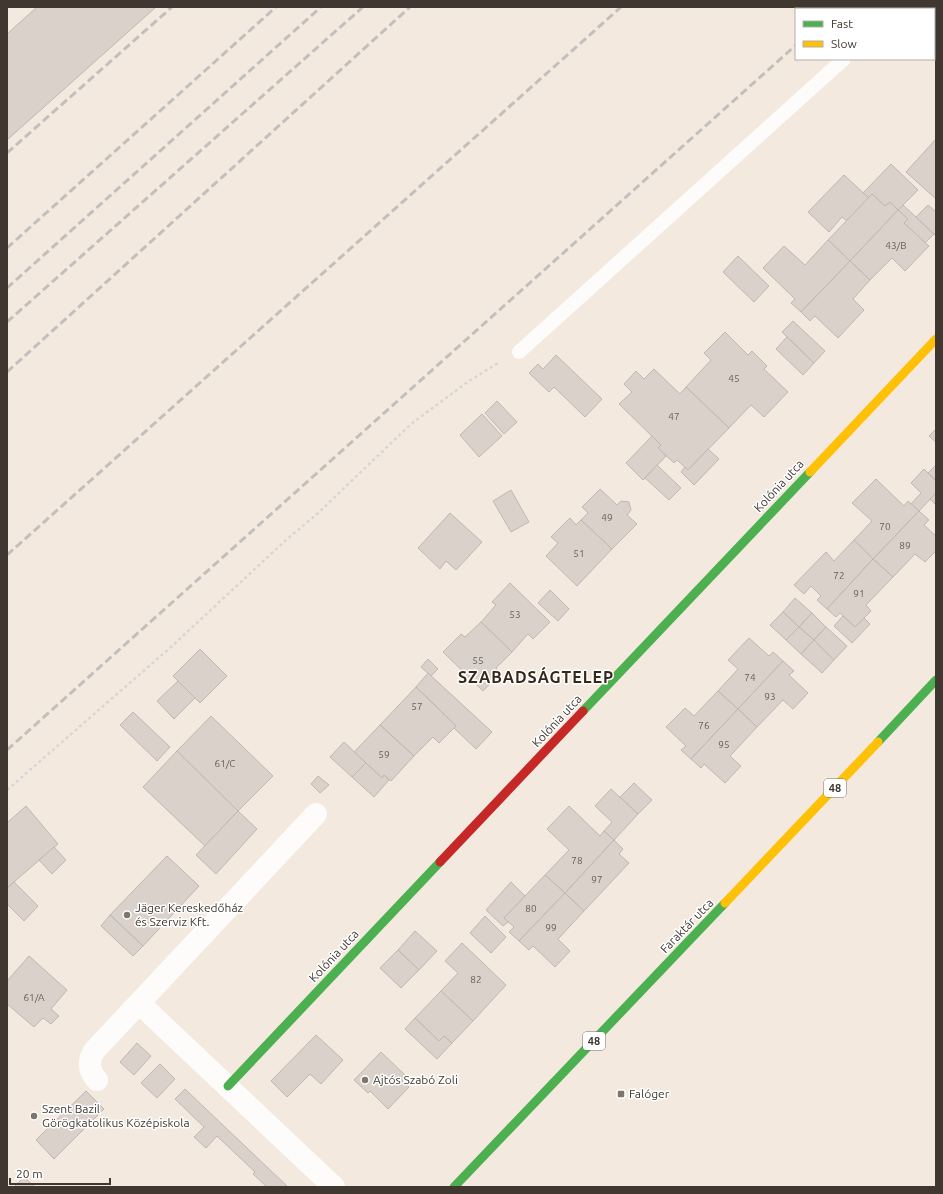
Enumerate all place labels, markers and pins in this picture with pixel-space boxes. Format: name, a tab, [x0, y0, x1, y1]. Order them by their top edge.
place label: Jäger Kereskedőház és Szerviz Kft.	[135, 901, 244, 928]
marker: Jäger Kereskedőház és Szerviz Kft.	[122, 910, 132, 920]
place label: Ajtós Szabó Zoli	[373, 1073, 458, 1086]
marker: Ajtós Szabó Zoli	[360, 1075, 370, 1085]
place label: Falóger	[629, 1087, 670, 1100]
marker: Falóger	[616, 1089, 626, 1099]
place label: Szent Bazil Görögkatolikus Középiskola	[42, 1102, 190, 1129]
marker: Szent Bazil Görögkatolikus Középiskola	[29, 1111, 39, 1121]

